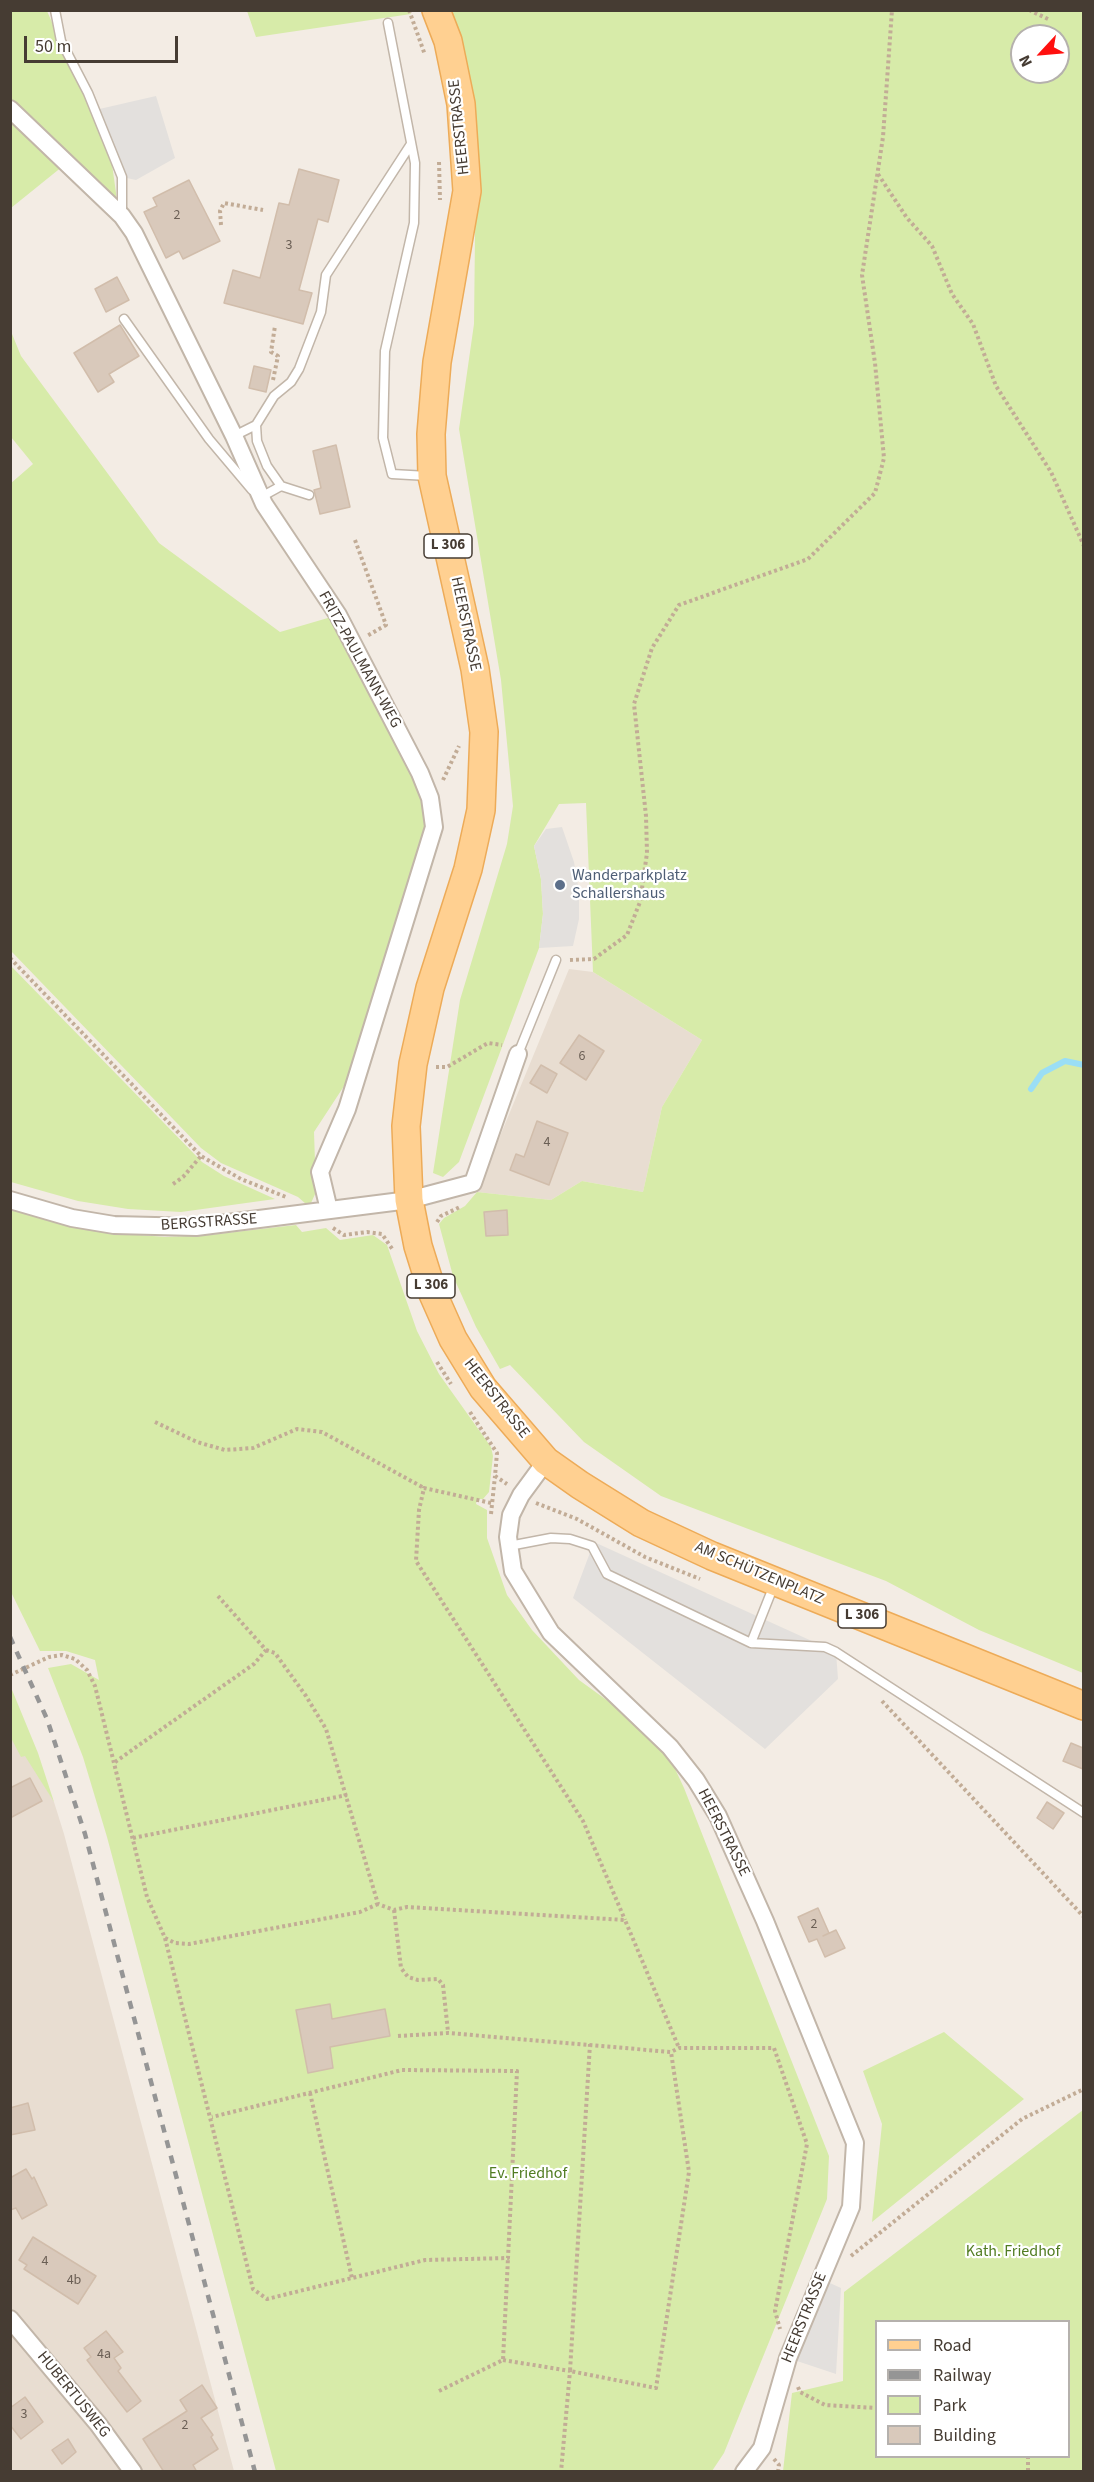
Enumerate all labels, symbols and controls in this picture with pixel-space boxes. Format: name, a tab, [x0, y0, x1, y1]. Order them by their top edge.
scale bar	[27, 24, 182, 62]
north arrow	[1010, 24, 1070, 84]
text: 50 m	[35, 34, 71, 59]
text: N	[1013, 51, 1038, 71]
street label: HEERSTRASSE	[445, 78, 475, 176]
house number: 2	[174, 208, 180, 224]
house number: 3	[286, 238, 292, 254]
road number: L 306	[424, 534, 472, 558]
street label: HEERSTRASSE	[446, 575, 484, 673]
street label: FRITZ-PAULMANN-WEG	[313, 588, 405, 732]
place label: Wanderparkplatz Schallershaus	[572, 866, 687, 904]
marker: Wanderparkplatz Schallershaus	[553, 878, 567, 892]
house number: 6	[579, 1049, 585, 1065]
house number: 4	[544, 1135, 550, 1151]
street label: BERGSTRASSE	[160, 1210, 258, 1236]
road number: L 306	[407, 1274, 455, 1298]
street label: HEERSTRASSE	[459, 1355, 533, 1443]
street label: AM SCHÜTZENPLATZ	[692, 1538, 826, 1610]
road number: L 306	[838, 1604, 886, 1628]
street label: HEERSTRASSE	[693, 1786, 753, 1880]
house number: 2	[811, 1917, 817, 1933]
park label: Ev. Friedhof	[489, 2164, 567, 2184]
park label: Kath. Friedhof	[966, 2242, 1060, 2262]
house number: 4	[42, 2254, 48, 2270]
street label: HEERSTRASSE	[778, 2270, 832, 2366]
house number: 4b	[67, 2273, 81, 2289]
legend	[875, 2320, 1070, 2458]
text: Road	[933, 2333, 972, 2358]
house number: 4a	[97, 2347, 111, 2363]
street label: HUBERTUSWEG	[32, 2348, 114, 2442]
text: Railway	[933, 2363, 992, 2388]
text: Park	[933, 2393, 967, 2418]
house number: 3	[21, 2407, 27, 2423]
house number: 2	[182, 2418, 188, 2434]
text: Building	[933, 2423, 996, 2448]

